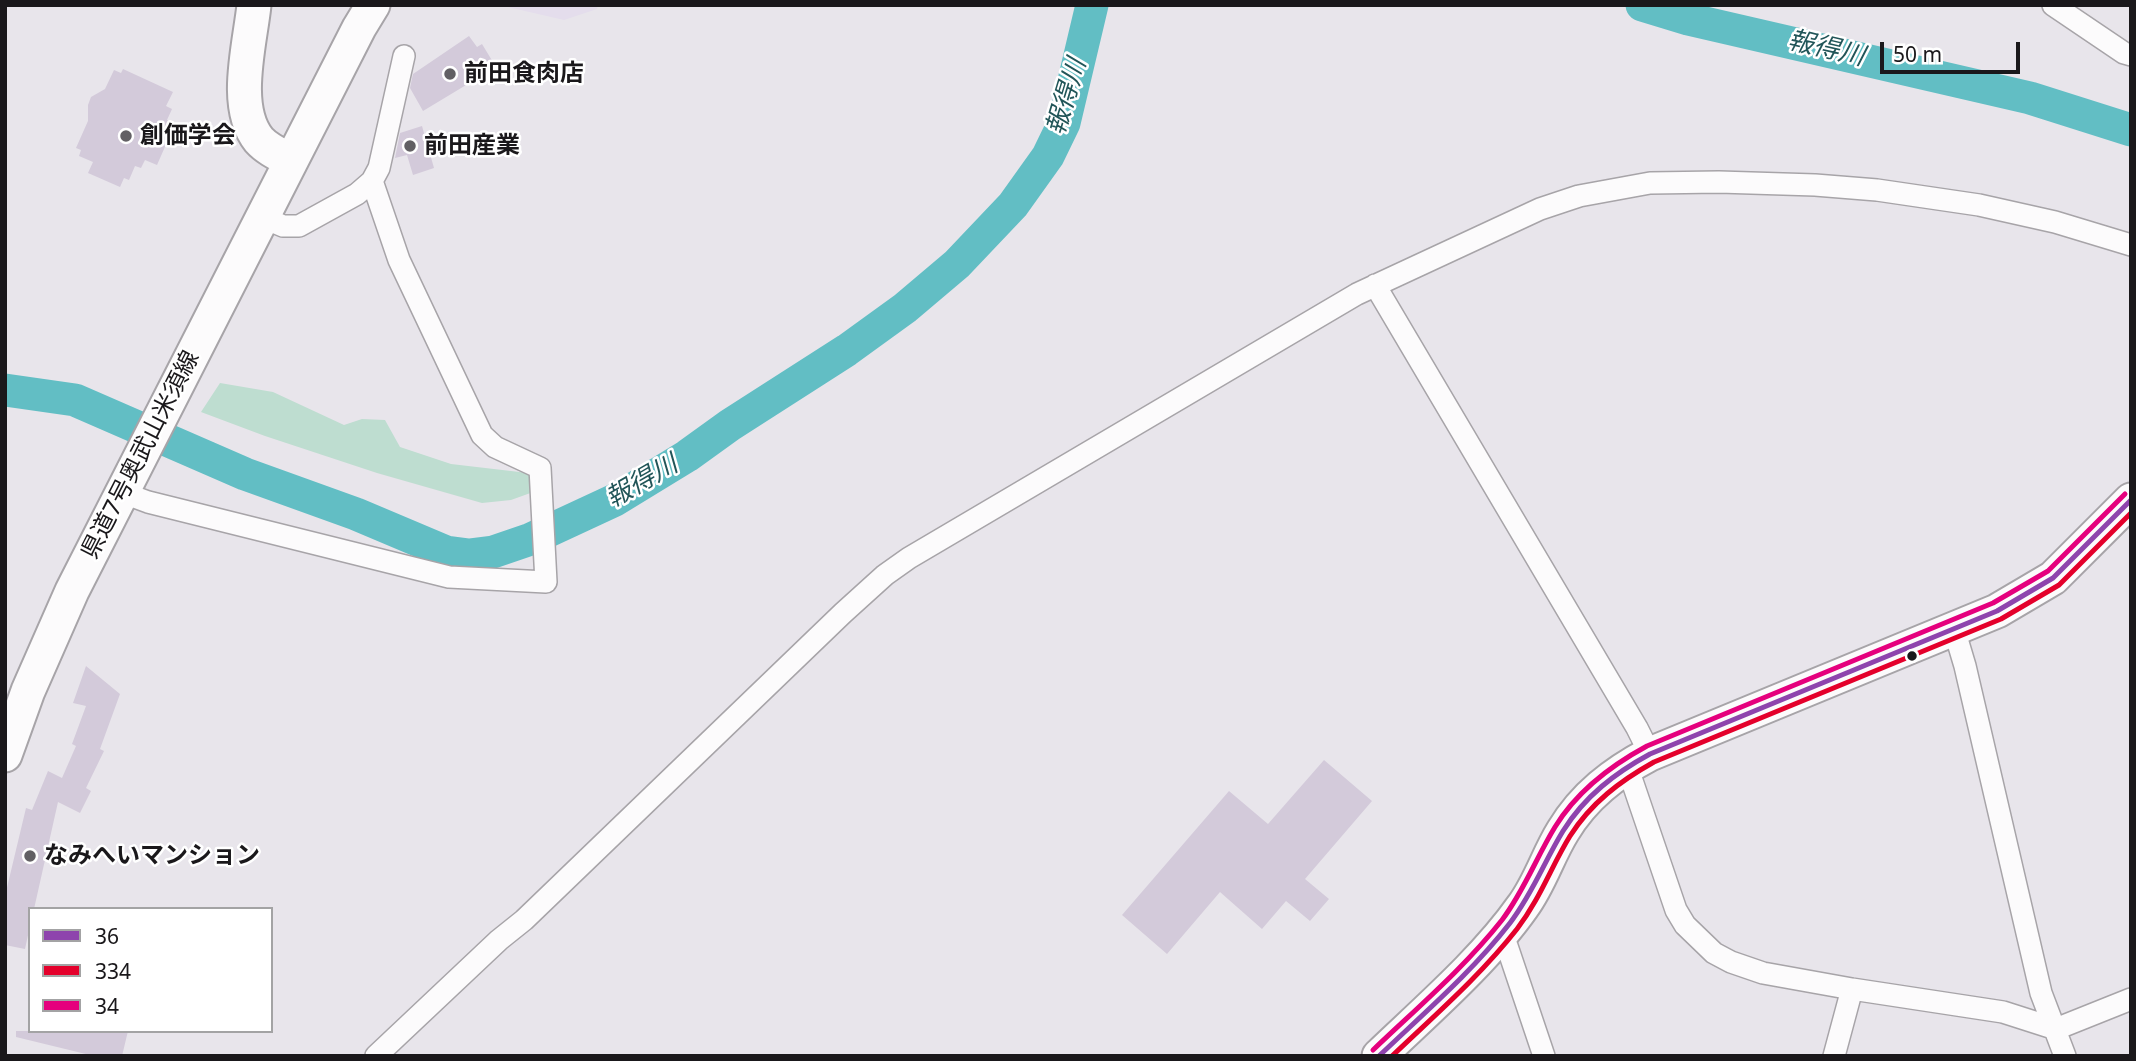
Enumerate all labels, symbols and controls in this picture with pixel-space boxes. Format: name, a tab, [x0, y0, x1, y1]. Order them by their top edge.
water label: 報得川	[1784, 25, 1868, 73]
scale bar	[1884, 28, 2024, 72]
text: 50 m	[1893, 40, 1942, 68]
water label: 報得川	[1041, 55, 1093, 139]
place label: 前田食肉店	[464, 60, 584, 88]
marker: 前田食肉店	[442, 66, 458, 82]
place label: 創価学会	[140, 122, 236, 150]
marker: 創価学会	[118, 128, 134, 144]
place label: 前田産業	[424, 132, 520, 160]
marker: 前田産業	[402, 138, 418, 154]
street label: 県道7号奥武山米須線	[76, 346, 206, 564]
water label: 報得川	[600, 449, 684, 515]
unlabelled marker	[1905, 649, 1919, 663]
place label: なみへいマンション	[44, 842, 260, 870]
marker: なみへいマンション	[22, 848, 38, 864]
legend	[28, 907, 273, 1033]
text: 36	[95, 922, 119, 950]
text: 334	[95, 957, 131, 985]
text: 34	[95, 992, 119, 1020]

